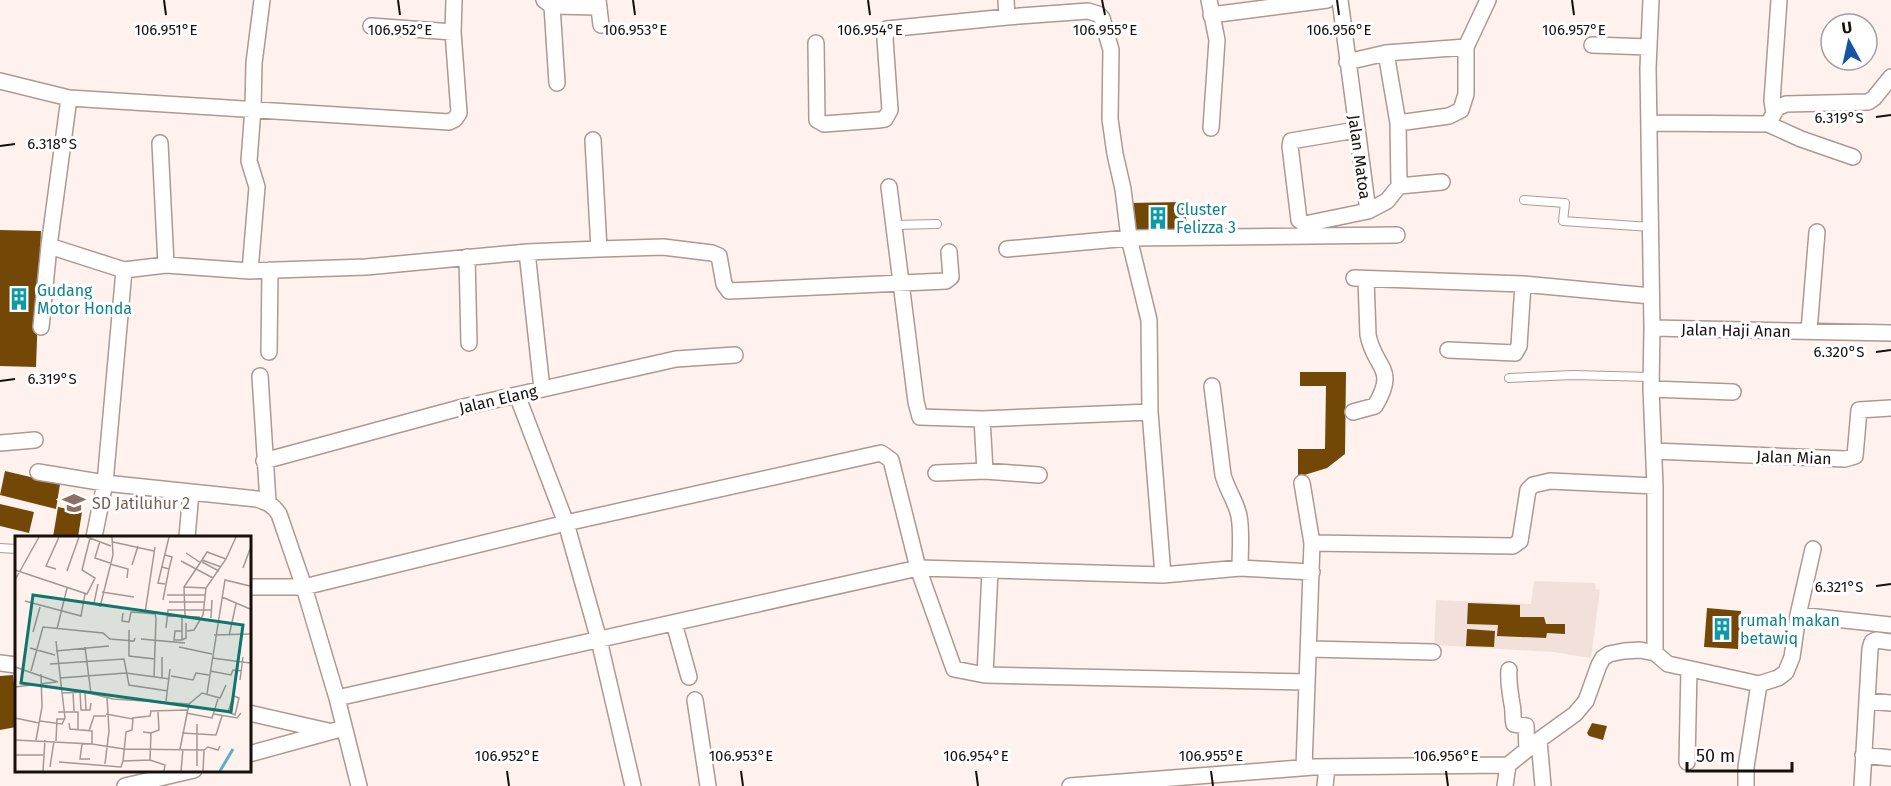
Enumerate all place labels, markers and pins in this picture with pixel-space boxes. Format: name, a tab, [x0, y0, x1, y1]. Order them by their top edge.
place label: Cluster Felizza 3	[1176, 200, 1236, 237]
building icon: Cluster Felizza 3	[1145, 205, 1171, 231]
place label: Gudang Motor Honda	[37, 281, 132, 318]
building icon: Gudang Motor Honda	[6, 286, 32, 312]
school or university icon: SD Jatiluhur 2	[61, 490, 87, 516]
place label: SD Jatiluhur 2	[92, 494, 190, 513]
place label: rumah makan betawiq	[1740, 611, 1840, 648]
building icon: rumah makan betawiq	[1709, 616, 1735, 642]

